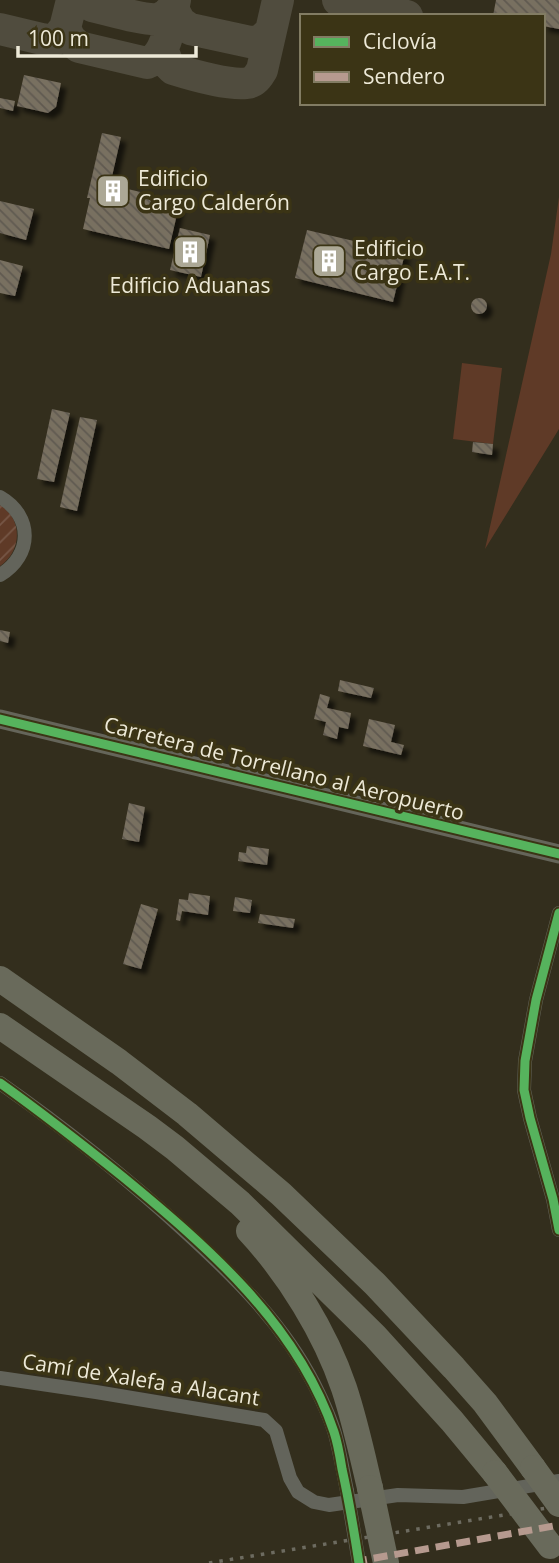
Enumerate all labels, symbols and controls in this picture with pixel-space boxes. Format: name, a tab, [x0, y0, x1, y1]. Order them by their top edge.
scale bar	[18, 14, 196, 58]
legend	[300, 14, 545, 105]
text: 100 m	[28, 24, 89, 52]
text: Ciclovía	[363, 27, 437, 55]
text: Sendero	[363, 62, 445, 90]
place label: Edificio Cargo Calderón	[138, 164, 290, 216]
building icon: Edificio Cargo Calderón	[94, 172, 132, 210]
building icon: Edificio Aduanas	[171, 233, 209, 271]
place label: Edificio Cargo E.A.T.	[354, 234, 470, 286]
building icon: Edificio Cargo E.A.T.	[310, 242, 348, 280]
place label: Edificio Aduanas	[110, 271, 270, 299]
street label: Carretera de Torrellano al Aeropuerto	[101, 710, 467, 826]
street label: Camí de Xalefa a Alacant	[21, 1346, 262, 1412]

